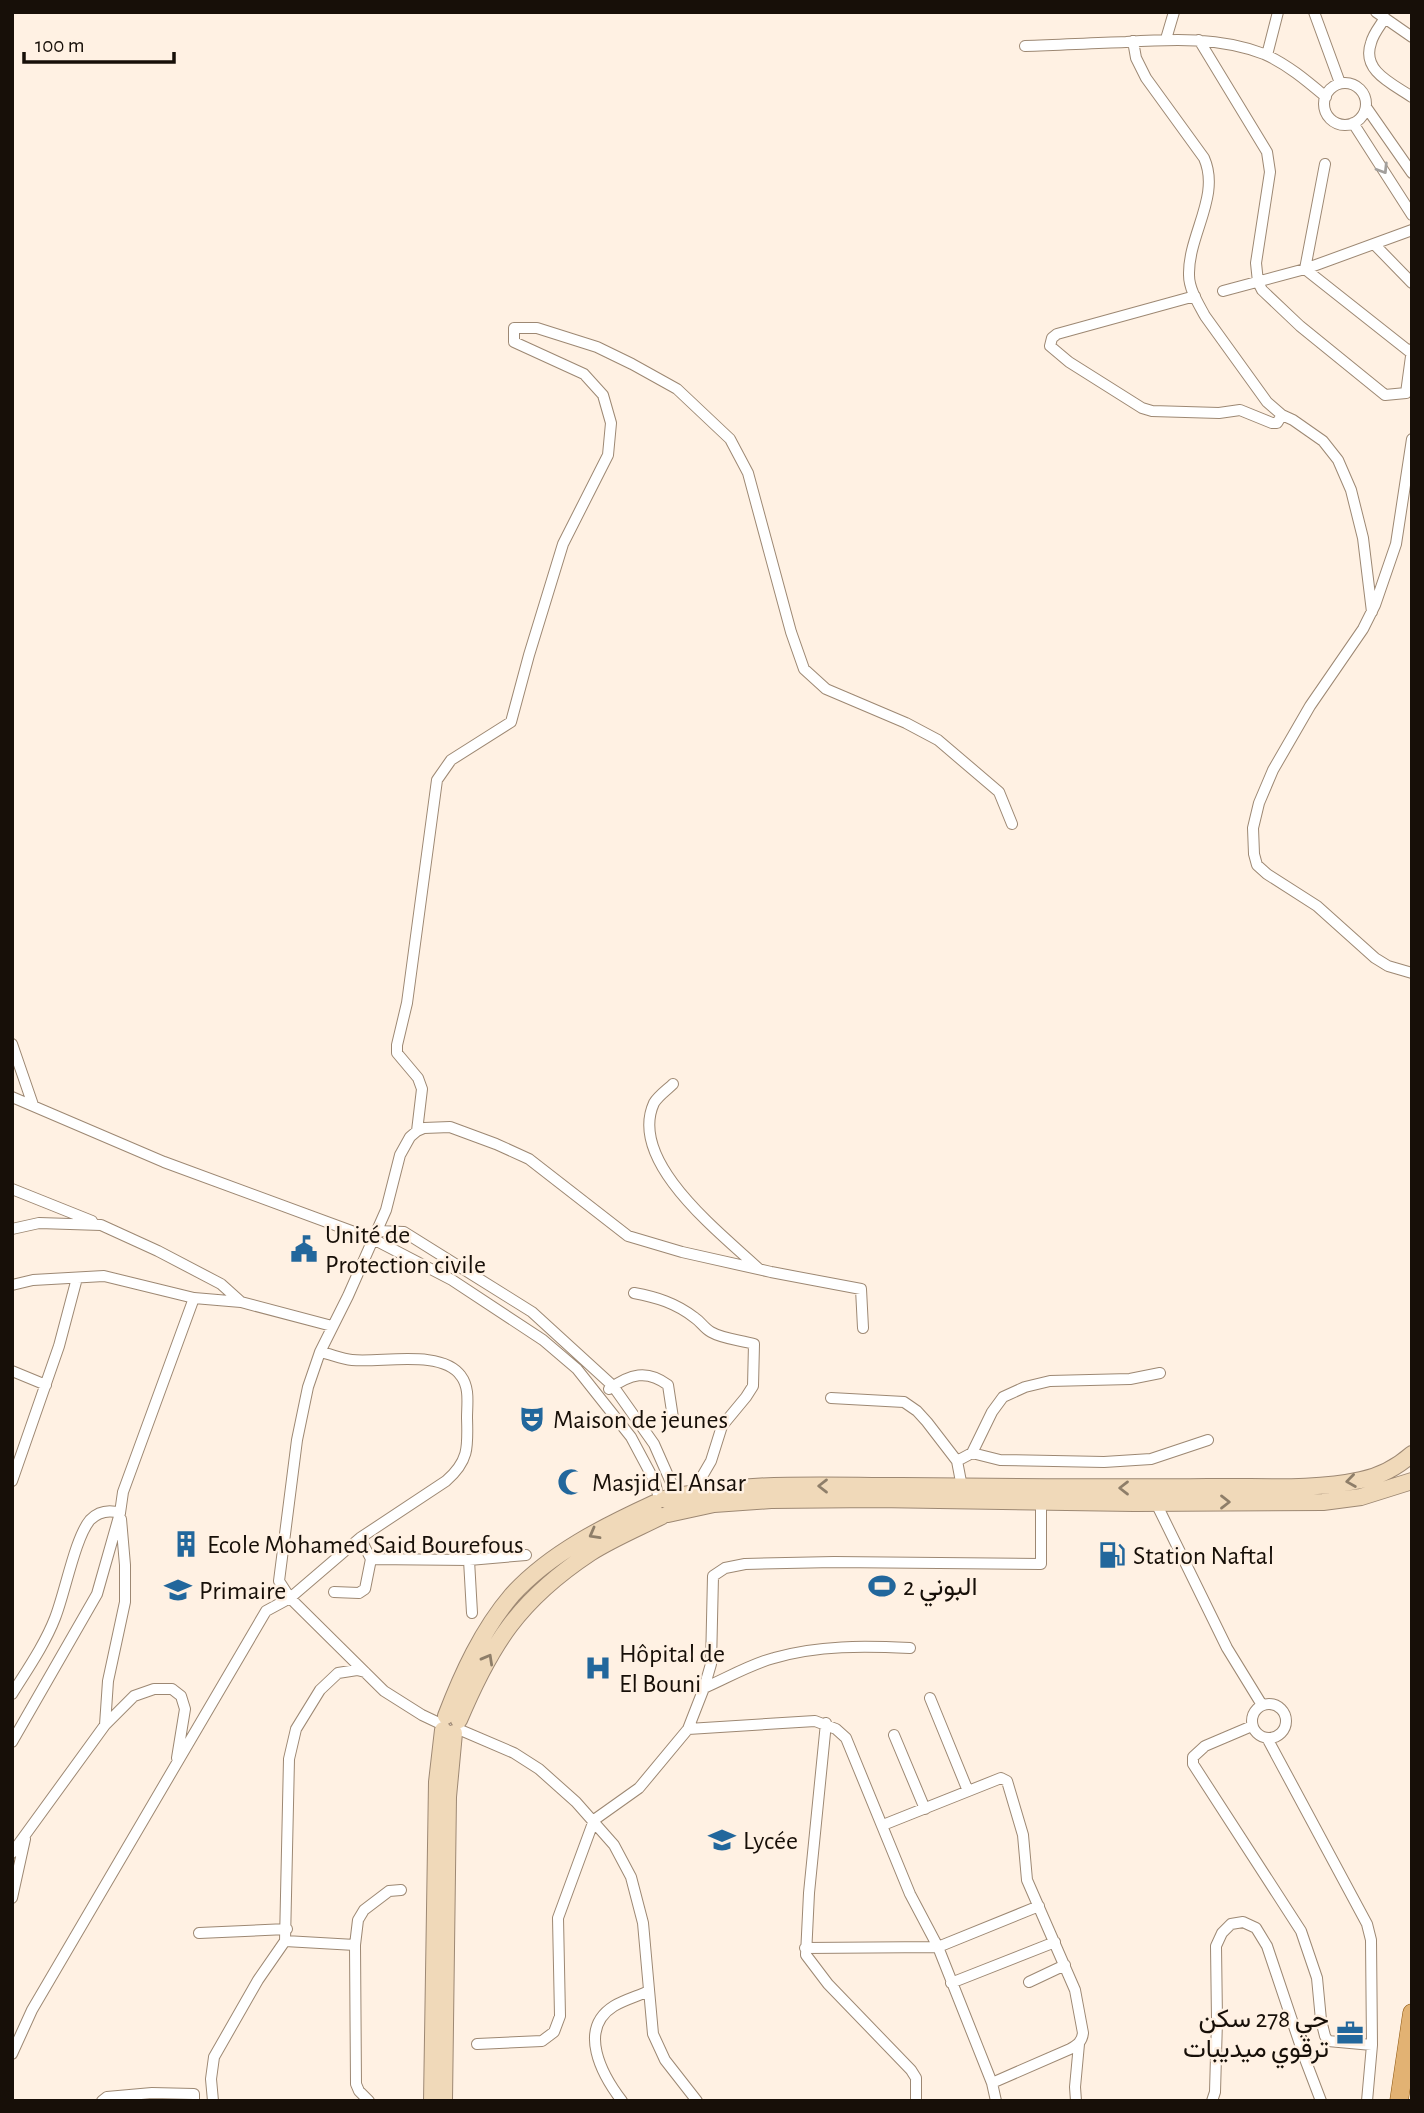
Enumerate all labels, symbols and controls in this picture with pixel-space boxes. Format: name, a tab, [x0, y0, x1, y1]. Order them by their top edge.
scale bar	[24, 21, 175, 65]
text: 100 m	[35, 35, 85, 56]
one-way arrow	[1374, 161, 1387, 174]
place label: Unité de Protection civile	[325, 1222, 486, 1278]
public building icon: Unité de Protection civile	[289, 1234, 319, 1264]
theatre icon: Maison de jeunes	[517, 1404, 547, 1434]
place label: Maison de jeunes	[553, 1407, 728, 1433]
mosque icon: Masjid El Ansar	[556, 1467, 586, 1497]
place label: Masjid El Ansar	[592, 1470, 747, 1496]
one-way arrow	[1345, 1474, 1357, 1489]
one-way arrow	[817, 1478, 827, 1494]
one-way arrow	[1118, 1480, 1128, 1496]
one-way arrow	[1220, 1494, 1230, 1510]
one-way arrow	[589, 1526, 601, 1539]
building icon: Ecole Mohamed Said Bourefous	[171, 1529, 201, 1559]
place label: Ecole Mohamed Said Bourefous	[207, 1532, 524, 1558]
fuel station icon: Station Naftal	[1097, 1540, 1127, 1570]
place label: Station Naftal	[1133, 1543, 1274, 1569]
sports icon: البوني 2	[867, 1571, 897, 1601]
place label: البوني 2	[903, 1574, 978, 1607]
school or university icon: Primaire	[163, 1575, 193, 1605]
place label: Primaire	[199, 1578, 286, 1604]
place label: Hôpital de El Bouni	[619, 1641, 725, 1697]
hospital icon: Hôpital de El Bouni	[583, 1653, 613, 1683]
one-way arrow	[480, 1654, 493, 1666]
school or university icon: Lycée	[707, 1825, 737, 1855]
place label: Lycée	[743, 1828, 798, 1854]
place label: حي 278 سكن ترقوي ميديبات	[1183, 2006, 1329, 2069]
office icon: حي 278 سكن ترقوي ميديبات	[1335, 2018, 1365, 2048]

